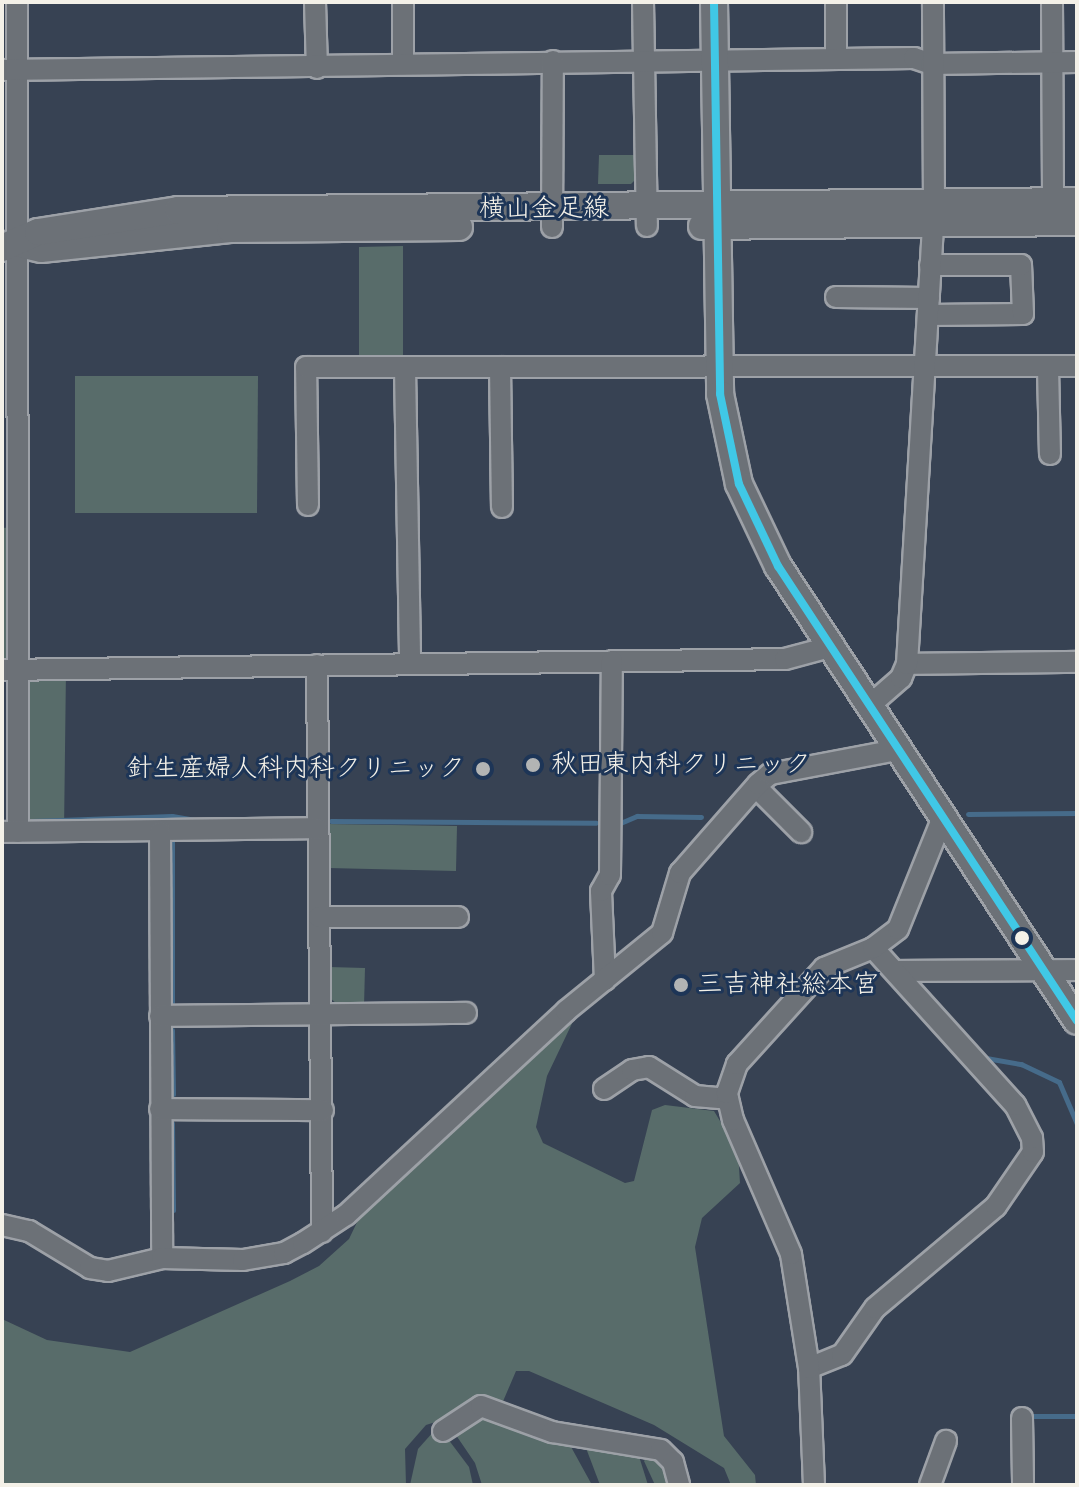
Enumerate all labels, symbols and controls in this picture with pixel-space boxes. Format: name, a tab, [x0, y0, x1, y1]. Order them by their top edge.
street label: 横山金足線	[479, 193, 609, 225]
place label: 秋田東内科クリニック	[551, 749, 811, 781]
place label: 針生産婦人科内科クリニック	[127, 753, 465, 785]
marker: 秋田東内科クリニック	[522, 754, 544, 776]
marker: 針生産婦人科内科クリニック	[472, 758, 494, 780]
unlabelled marker	[1014, 930, 1030, 946]
place label: 三吉神社総本宮	[697, 969, 879, 1001]
marker: 三吉神社総本宮	[672, 976, 690, 994]

